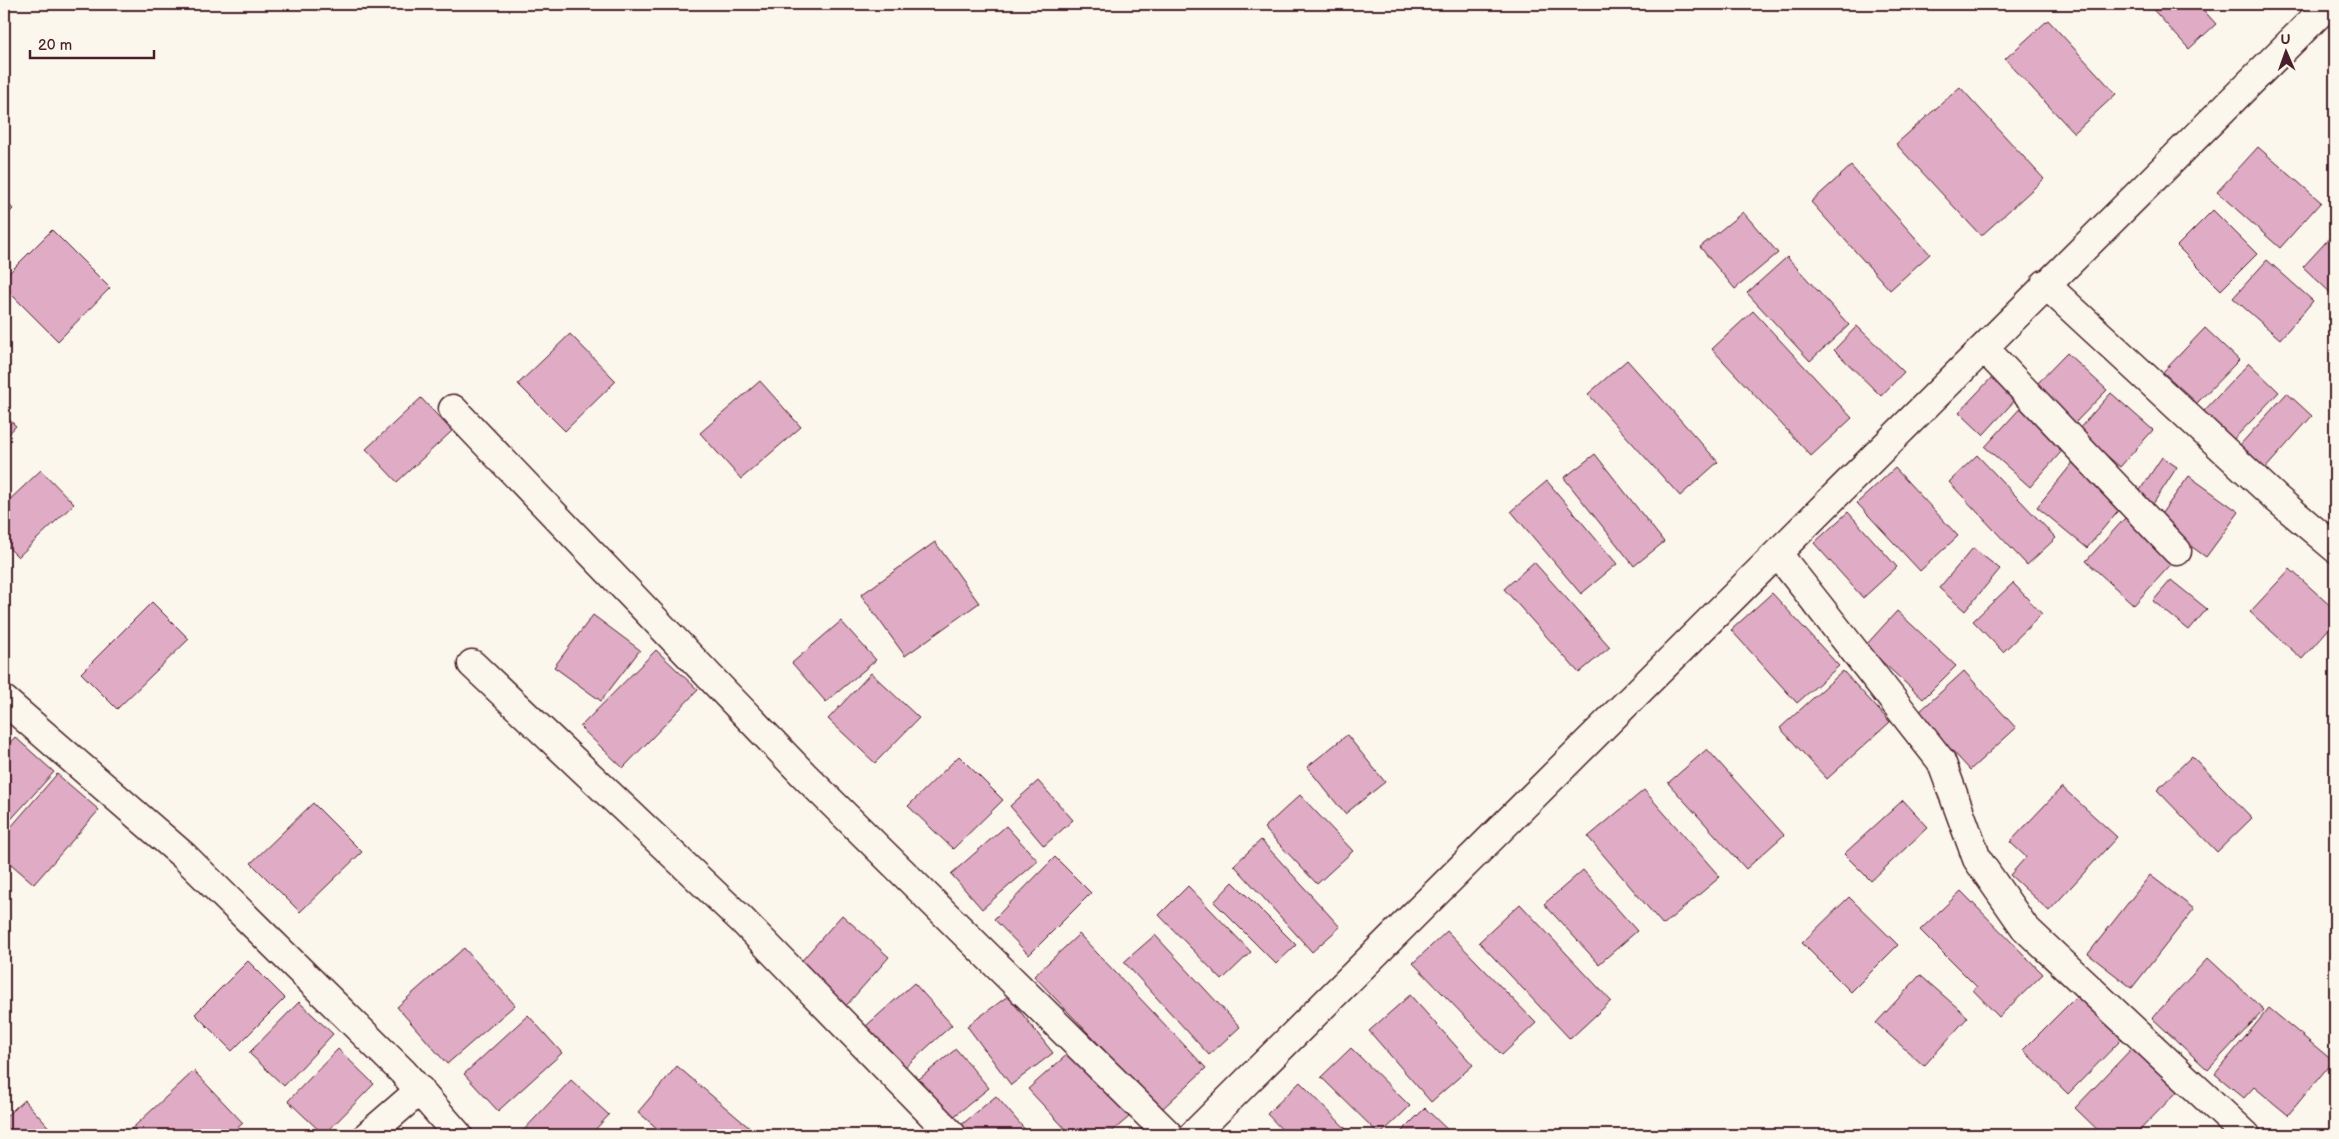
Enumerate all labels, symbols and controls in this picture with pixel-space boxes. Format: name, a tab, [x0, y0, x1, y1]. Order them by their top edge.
scale bar	[30, 28, 154, 60]
north arrow	[2262, 28, 2312, 78]
text: U	[2280, 31, 2291, 48]
text: 20 m	[38, 36, 72, 55]

